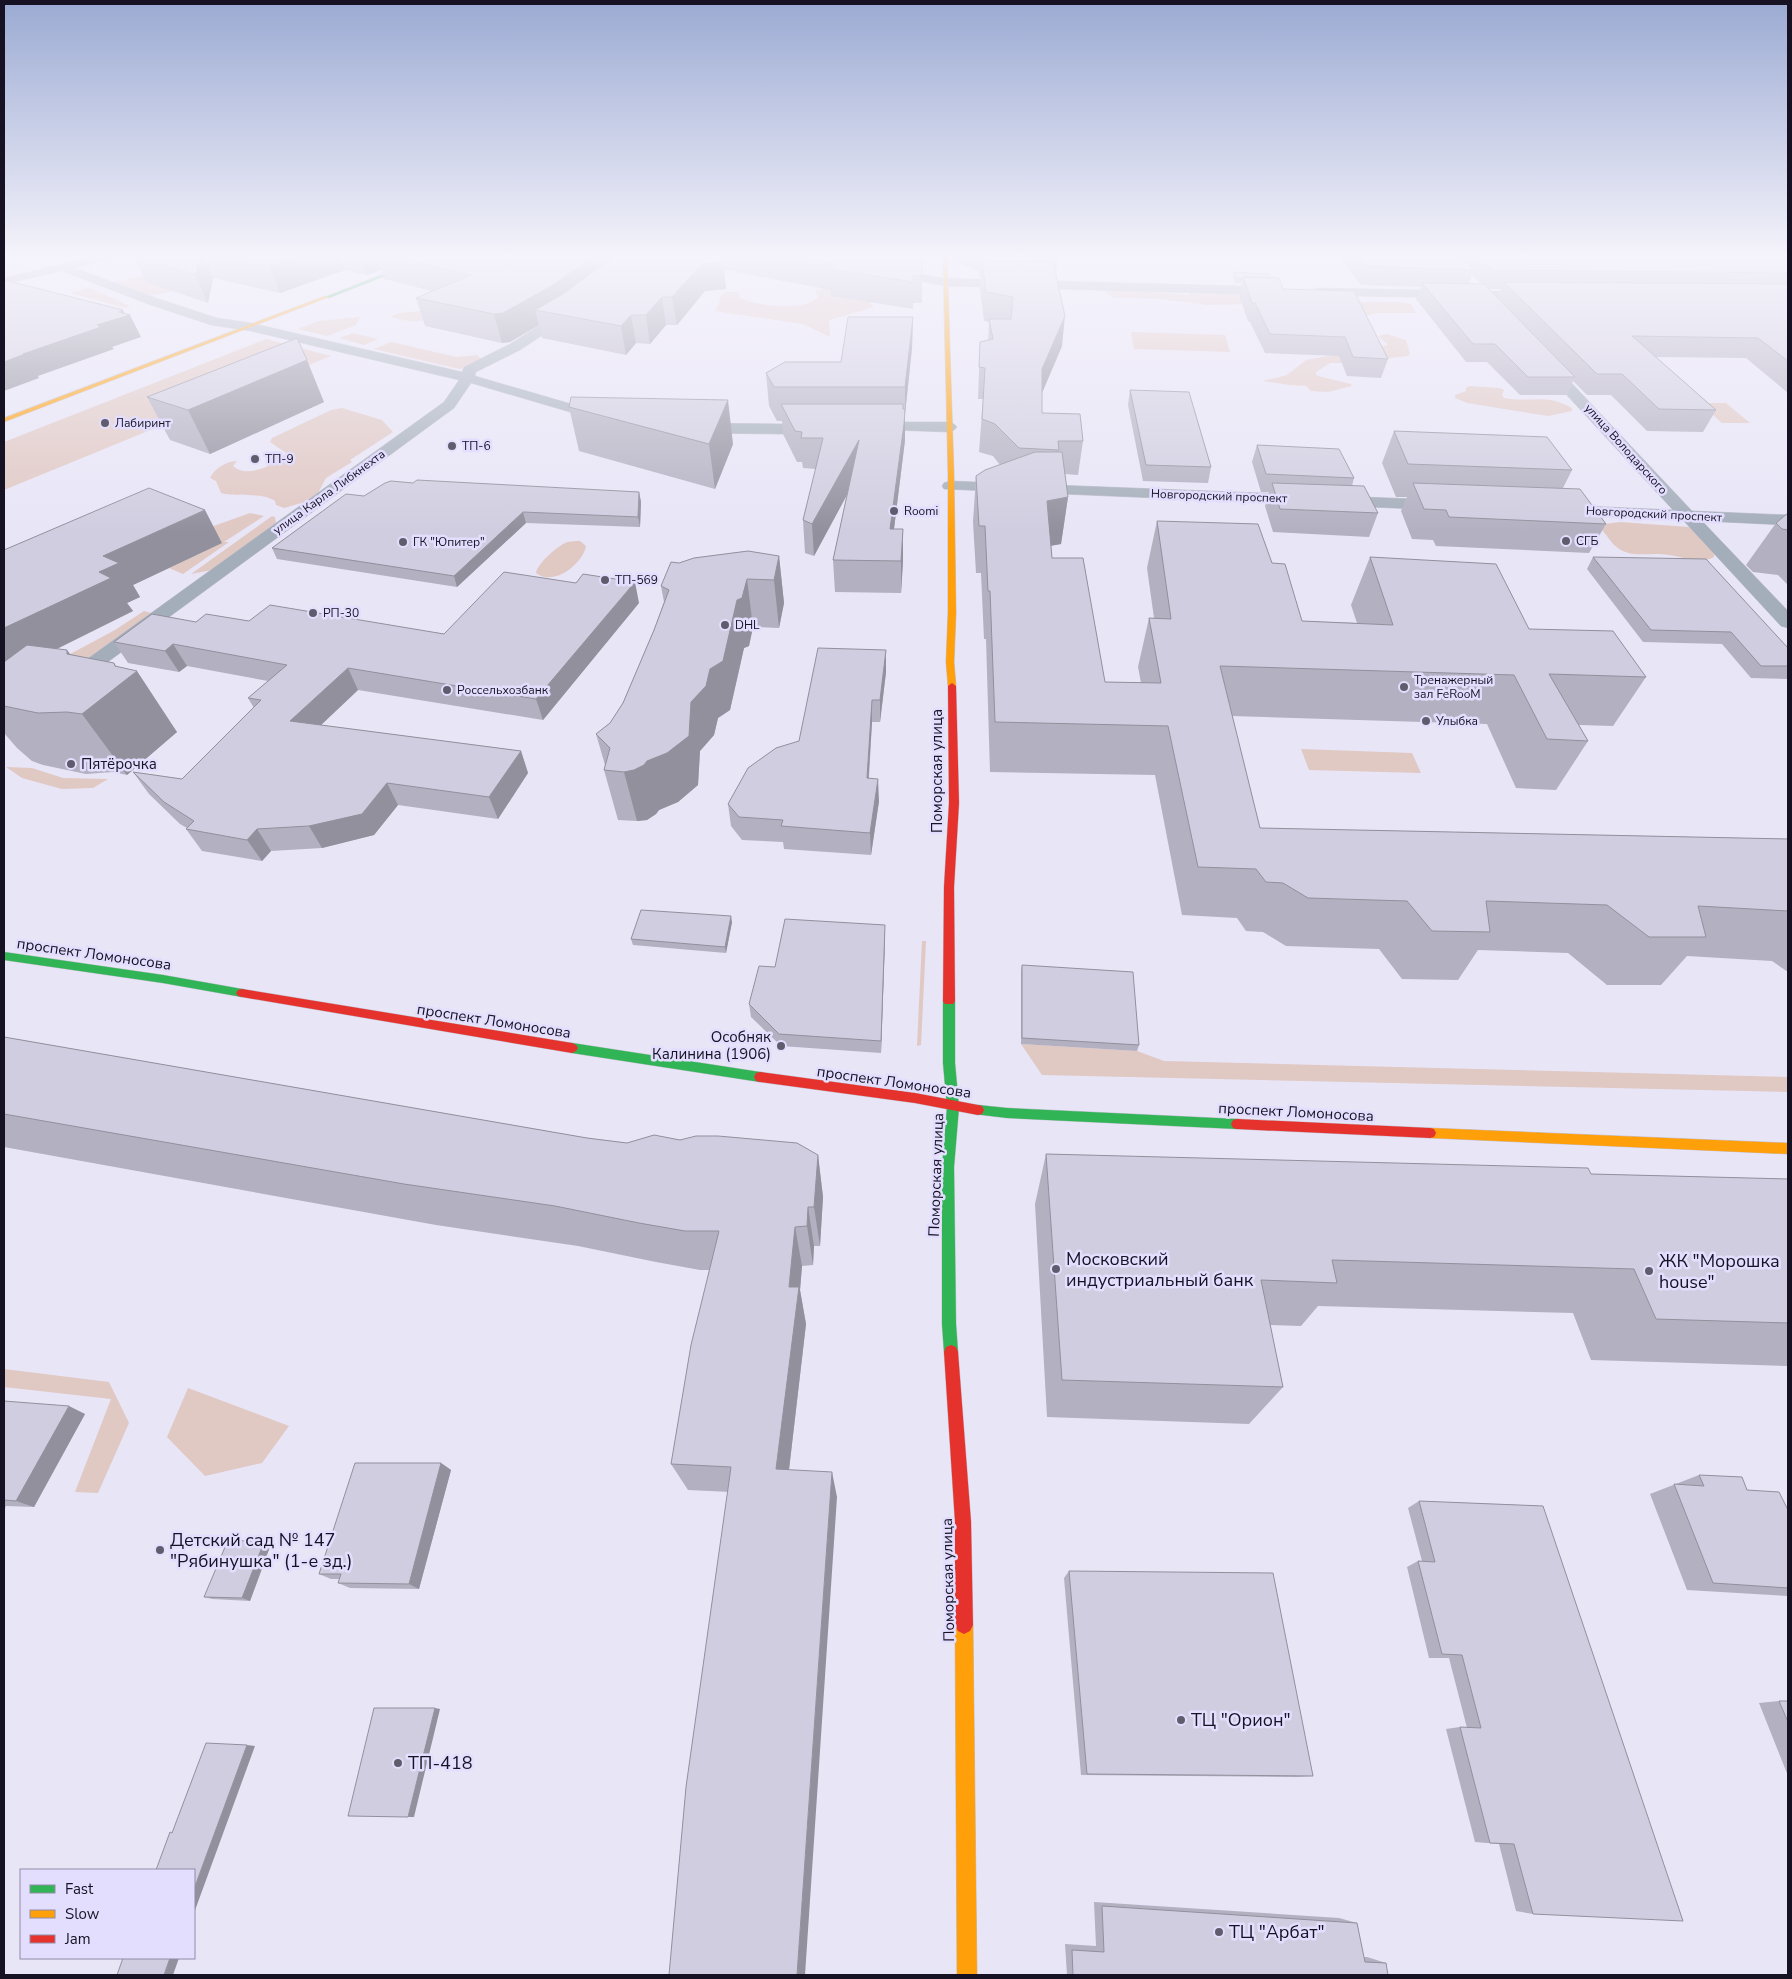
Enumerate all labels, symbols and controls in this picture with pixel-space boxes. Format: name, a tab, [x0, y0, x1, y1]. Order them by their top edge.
street label: улица Володарского	[1581, 400, 1671, 498]
place label: Лабиринт	[115, 415, 171, 431]
marker: Лабиринт	[99, 417, 111, 429]
place label: ТП-6	[462, 438, 491, 454]
marker: ТП-6	[446, 440, 458, 452]
street label: улица Карла Либкнехта	[270, 446, 388, 538]
place label: ТП-9	[265, 451, 294, 467]
marker: ТП-9	[249, 453, 261, 465]
street label: Новгородский проспект	[1151, 486, 1288, 506]
street label: Новгородский проспект	[1585, 502, 1723, 526]
place label: Roomi	[904, 503, 938, 519]
marker: Roomi	[888, 505, 900, 517]
place label: СГБ	[1576, 533, 1599, 549]
place label: ГК "Юпитер"	[413, 534, 485, 550]
marker: СГБ	[1560, 535, 1572, 547]
marker: ГК "Юпитер"	[397, 536, 409, 548]
place label: ТП-569	[615, 572, 658, 588]
marker: ТП-569	[599, 574, 611, 586]
place label: РП-30	[323, 605, 359, 621]
marker: РП-30	[307, 607, 319, 619]
place label: DHL	[735, 617, 760, 633]
marker: DHL	[719, 619, 731, 631]
place label: Тренажерный зал FeRooM	[1414, 672, 1493, 702]
marker: Тренажерный зал FeRooM	[1398, 681, 1410, 693]
place label: Россельхозбанк	[457, 682, 549, 698]
marker: Россельхозбанк	[441, 684, 453, 696]
street label: Поморская улица	[927, 709, 947, 833]
place label: Улыбка	[1435, 713, 1478, 729]
marker: Улыбка	[1420, 715, 1432, 727]
place label: Пятёрочка	[81, 754, 157, 774]
marker: Пятёрочка	[65, 758, 77, 770]
street label: проспект Ломоносова	[16, 933, 172, 975]
street label: проспект Ломоносова	[416, 999, 572, 1043]
place label: Особняк Калинина (1906)	[652, 1027, 771, 1064]
marker: Особняк Калинина (1906)	[775, 1040, 787, 1052]
street label: проспект Ломоносова	[816, 1061, 972, 1103]
street label: проспект Ломоносова	[1218, 1098, 1374, 1126]
street label: Поморская улица	[924, 1113, 948, 1237]
place label: Московский индустриальный банк	[1066, 1247, 1254, 1292]
place label: ЖК "Морошка house"	[1659, 1249, 1780, 1294]
marker: Московский индустриальный банк	[1050, 1263, 1062, 1275]
marker: ЖК "Морошка house"	[1643, 1265, 1655, 1277]
street label: Поморская улица	[937, 1518, 959, 1642]
place label: Детский сад № 147 "Рябинушка" (1-е зд.)	[170, 1528, 352, 1573]
marker: Детский сад № 147 "Рябинушка" (1-е зд.)	[154, 1544, 166, 1556]
place label: ТЦ "Орион"	[1191, 1708, 1291, 1732]
marker: ТЦ "Орион"	[1175, 1714, 1187, 1726]
place label: ТП-418	[408, 1751, 472, 1775]
marker: ТП-418	[392, 1757, 404, 1769]
legend	[20, 1869, 195, 1959]
text: Fast	[65, 1879, 94, 1899]
text: Slow	[65, 1904, 100, 1924]
place label: ТЦ "Арбат"	[1229, 1920, 1324, 1944]
marker: ТЦ "Арбат"	[1213, 1926, 1225, 1938]
text: Jam	[64, 1929, 91, 1949]

